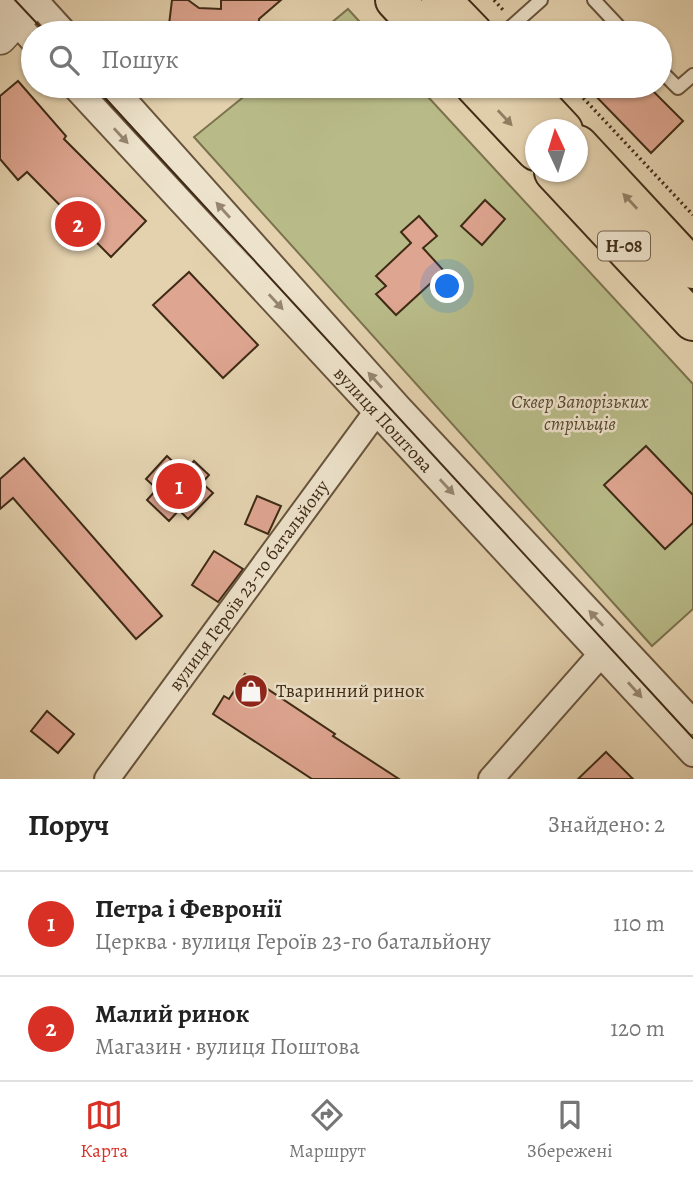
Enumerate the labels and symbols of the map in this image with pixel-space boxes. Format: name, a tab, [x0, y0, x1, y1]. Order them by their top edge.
one-way arrow	[497, 109, 513, 126]
north arrow	[525, 119, 588, 182]
one-way arrow	[113, 127, 129, 145]
one-way arrow	[622, 193, 638, 210]
pin: 2	[55, 198, 101, 250]
one-way arrow	[215, 201, 231, 219]
road number: Н-08	[598, 232, 650, 260]
your location	[430, 269, 464, 303]
one-way arrow	[267, 293, 283, 310]
street label: вулиця Поштова	[328, 361, 439, 479]
one-way arrow	[367, 371, 383, 389]
park label: Сквер Запорізьких стрільців	[511, 389, 649, 437]
pin: 1	[156, 460, 202, 512]
street label: вулиця Героїв 23-го батальйону	[163, 474, 335, 696]
one-way arrow	[439, 478, 455, 495]
one-way arrow	[589, 610, 605, 627]
shop icon: Тваринний ринок	[232, 672, 270, 710]
place label: Тваринний ринок	[276, 678, 425, 704]
one-way arrow	[627, 681, 643, 699]

